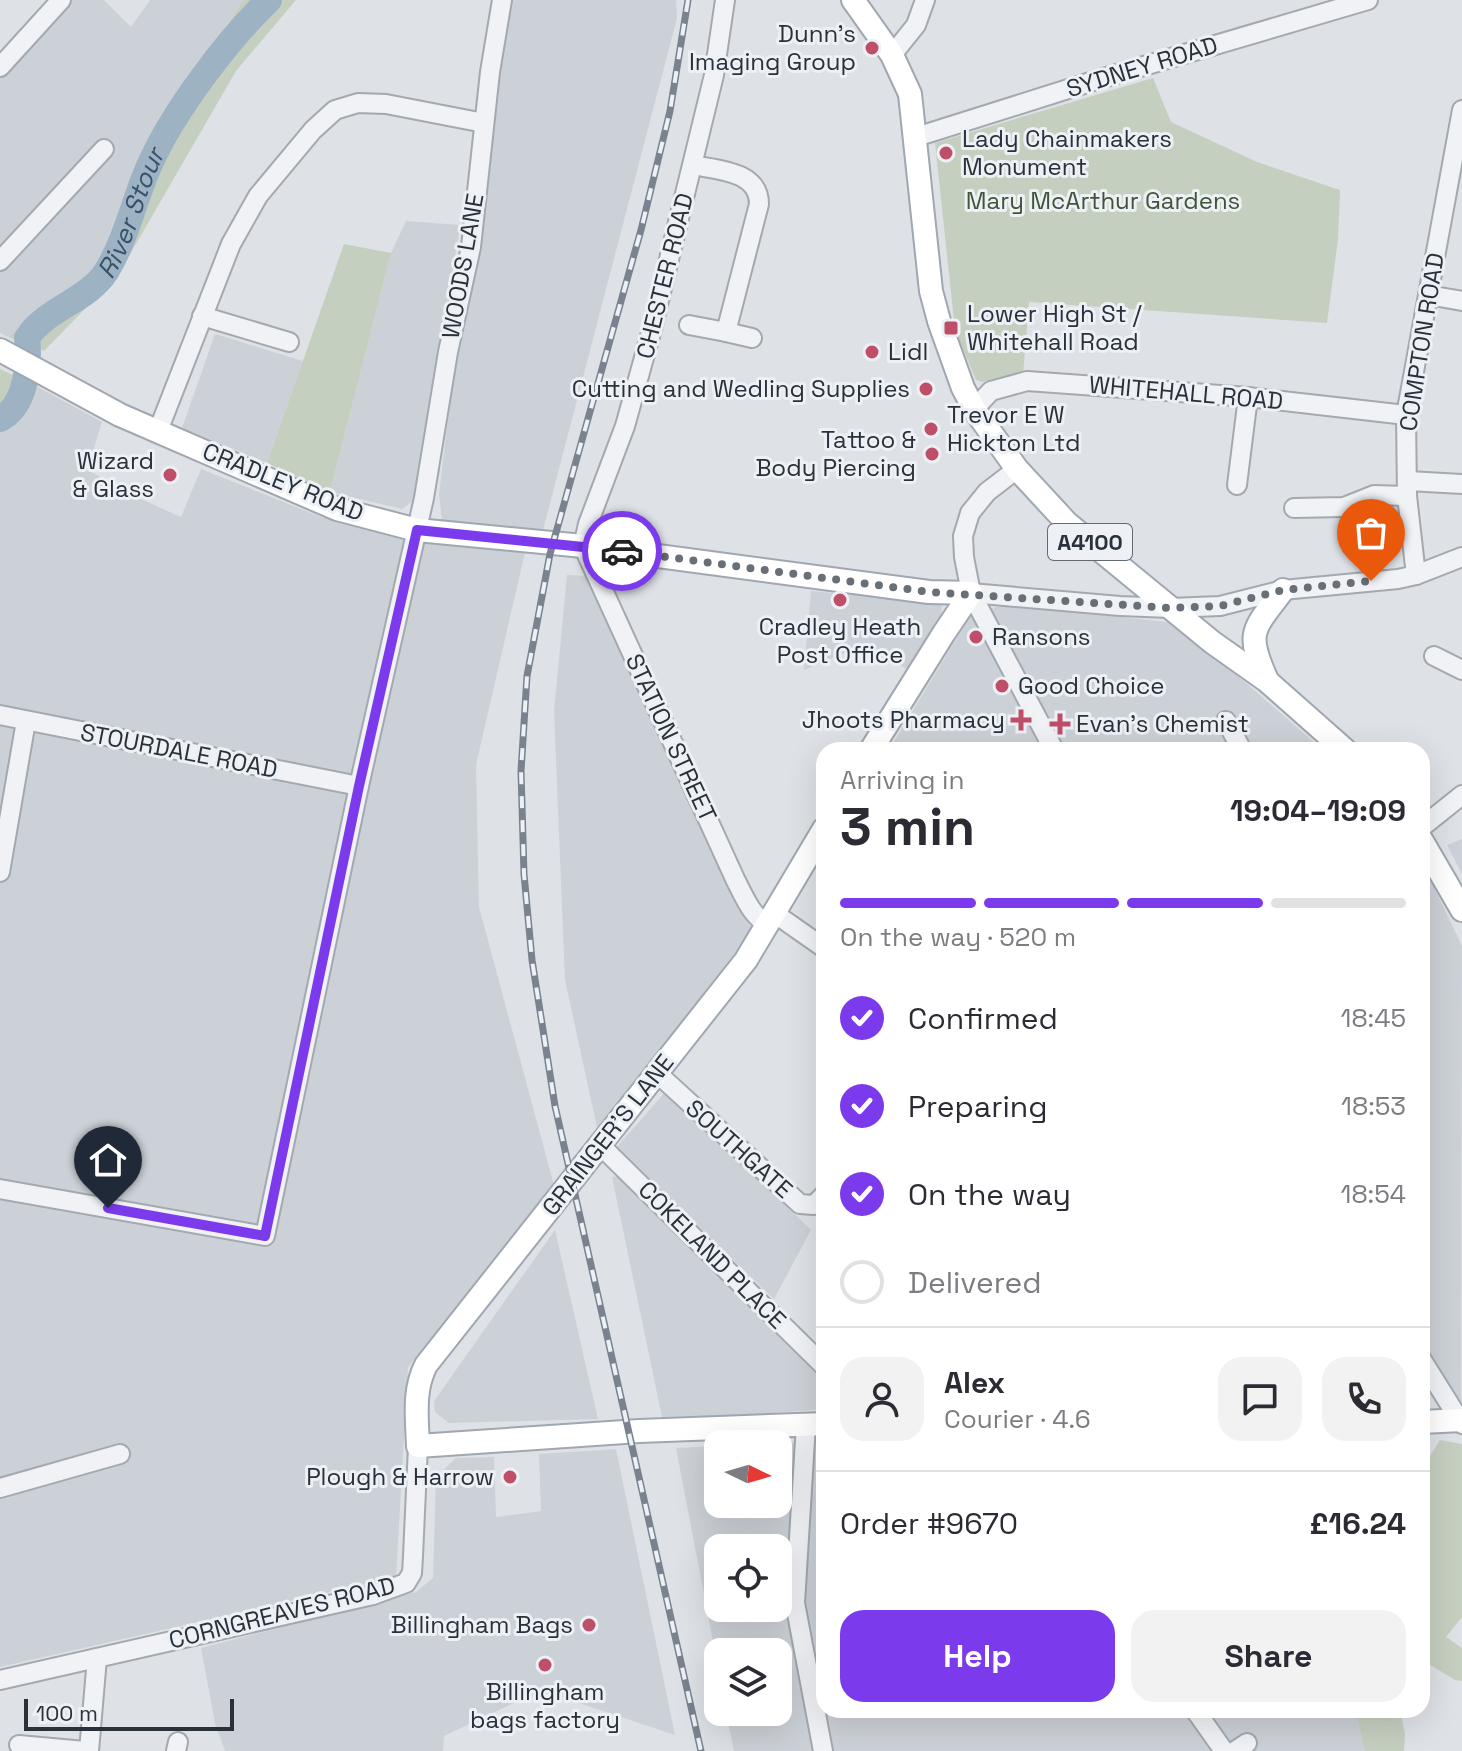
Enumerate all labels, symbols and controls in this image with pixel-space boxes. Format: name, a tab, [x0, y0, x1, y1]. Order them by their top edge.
place label: Dunn's Imaging Group	[689, 18, 856, 77]
street label: SYDNEY ROAD	[1062, 29, 1221, 104]
marker: Dunn's Imaging Group	[863, 39, 881, 57]
place label: Lady Chainmakers Monument	[962, 123, 1172, 182]
water label: River Stour	[89, 140, 173, 285]
marker: Lady Chainmakers Monument	[937, 144, 955, 162]
park label: Mary McArthur Gardens	[966, 185, 1240, 216]
street label: CHESTER ROAD	[629, 190, 700, 362]
street label: WOODS LANE	[434, 191, 491, 341]
street label: COMPTON ROAD	[1392, 251, 1451, 433]
place label: Lower High St / Whitehall Road	[967, 298, 1142, 357]
marker: Lower High St / Whitehall Road	[942, 319, 960, 337]
place label: Lidl	[888, 336, 928, 367]
marker: Lidl	[863, 343, 881, 361]
street label: WHITEHALL ROAD	[1088, 369, 1284, 416]
place label: Cutting and Wedling Supplies	[572, 373, 910, 404]
marker: Cutting and Wedling Supplies	[917, 380, 935, 398]
place label: Trevor E W Hickton Ltd	[947, 399, 1080, 458]
marker: Trevor E W Hickton Ltd	[922, 420, 940, 438]
place label: Tattoo & Body Piercing	[756, 424, 916, 483]
street label: CRADLEY ROAD	[198, 435, 368, 528]
place label: Wizard & Glass	[73, 445, 154, 504]
marker: Tattoo & Body Piercing	[923, 445, 941, 463]
marker: Wizard & Glass	[161, 466, 179, 484]
pin	[1337, 499, 1405, 581]
courier	[582, 511, 662, 591]
icon: bag	[1349, 511, 1393, 555]
road number: A4100	[1048, 524, 1132, 560]
icon: car	[600, 529, 644, 573]
marker: Cradley Heath Post Office	[831, 591, 849, 609]
place label: Cradley Heath Post Office	[759, 611, 921, 670]
place label: Ransons	[992, 621, 1091, 652]
marker: Ransons	[967, 628, 985, 646]
street label: STATION STREET	[619, 649, 724, 827]
place label: Good Choice	[1018, 670, 1165, 701]
marker: Good Choice	[993, 677, 1011, 695]
place label: Jhoots Pharmacy	[802, 704, 1005, 735]
place label: Evan's Chemist	[1076, 708, 1249, 739]
marker: Jhoots Pharmacy	[1012, 711, 1030, 729]
marker: Evan's Chemist	[1051, 715, 1069, 733]
street label: STOURDALE ROAD	[78, 716, 280, 785]
text: Arriving in	[840, 763, 964, 797]
text: 19:04–19:09	[1230, 791, 1406, 830]
text: 3 min	[840, 794, 975, 860]
text: On the way · 520 m	[840, 920, 1076, 954]
icon: check	[840, 996, 884, 1040]
text: Confirmed	[908, 999, 1058, 1038]
text: 18:45	[1341, 1001, 1406, 1035]
street label: GRAINGER'S LANE	[535, 1048, 680, 1222]
icon: check	[840, 1084, 884, 1128]
text: Preparing	[908, 1087, 1047, 1126]
text: 18:53	[1341, 1089, 1406, 1123]
street label: SOUTHGATE	[679, 1092, 799, 1205]
pin	[74, 1126, 142, 1208]
icon: home	[86, 1138, 130, 1182]
icon: check	[840, 1172, 884, 1216]
street label: COKELAND PLACE	[632, 1174, 793, 1335]
text: On the way	[908, 1175, 1071, 1214]
text: 18:54	[1341, 1177, 1406, 1211]
text: Delivered	[908, 1263, 1042, 1302]
button: person	[840, 1357, 924, 1441]
button: chat	[1218, 1357, 1302, 1441]
button: phone	[1322, 1357, 1406, 1441]
text: Alex	[944, 1363, 1005, 1402]
text: Courier · 4.6	[944, 1402, 1091, 1436]
north arrow	[704, 1430, 792, 1518]
map controls	[704, 1430, 792, 1726]
place label: Plough & Harrow	[306, 1461, 494, 1492]
marker: Plough & Harrow	[501, 1468, 519, 1486]
text: Order #9670	[840, 1504, 1018, 1543]
text: £16.24	[1309, 1504, 1406, 1543]
button: locate	[704, 1534, 792, 1622]
street label: CORNGREAVES ROAD	[165, 1569, 398, 1656]
place label: Billingham Bags	[391, 1609, 573, 1640]
button: Help	[840, 1610, 1115, 1702]
button: Share	[1131, 1610, 1406, 1702]
marker: Billingham Bags	[580, 1616, 598, 1634]
button: layers	[704, 1638, 792, 1726]
marker: Billingham bags factory	[536, 1656, 554, 1674]
place label: Billingham bags factory	[470, 1676, 620, 1735]
scale bar	[24, 1695, 234, 1731]
text: 100 m	[36, 1699, 98, 1727]

